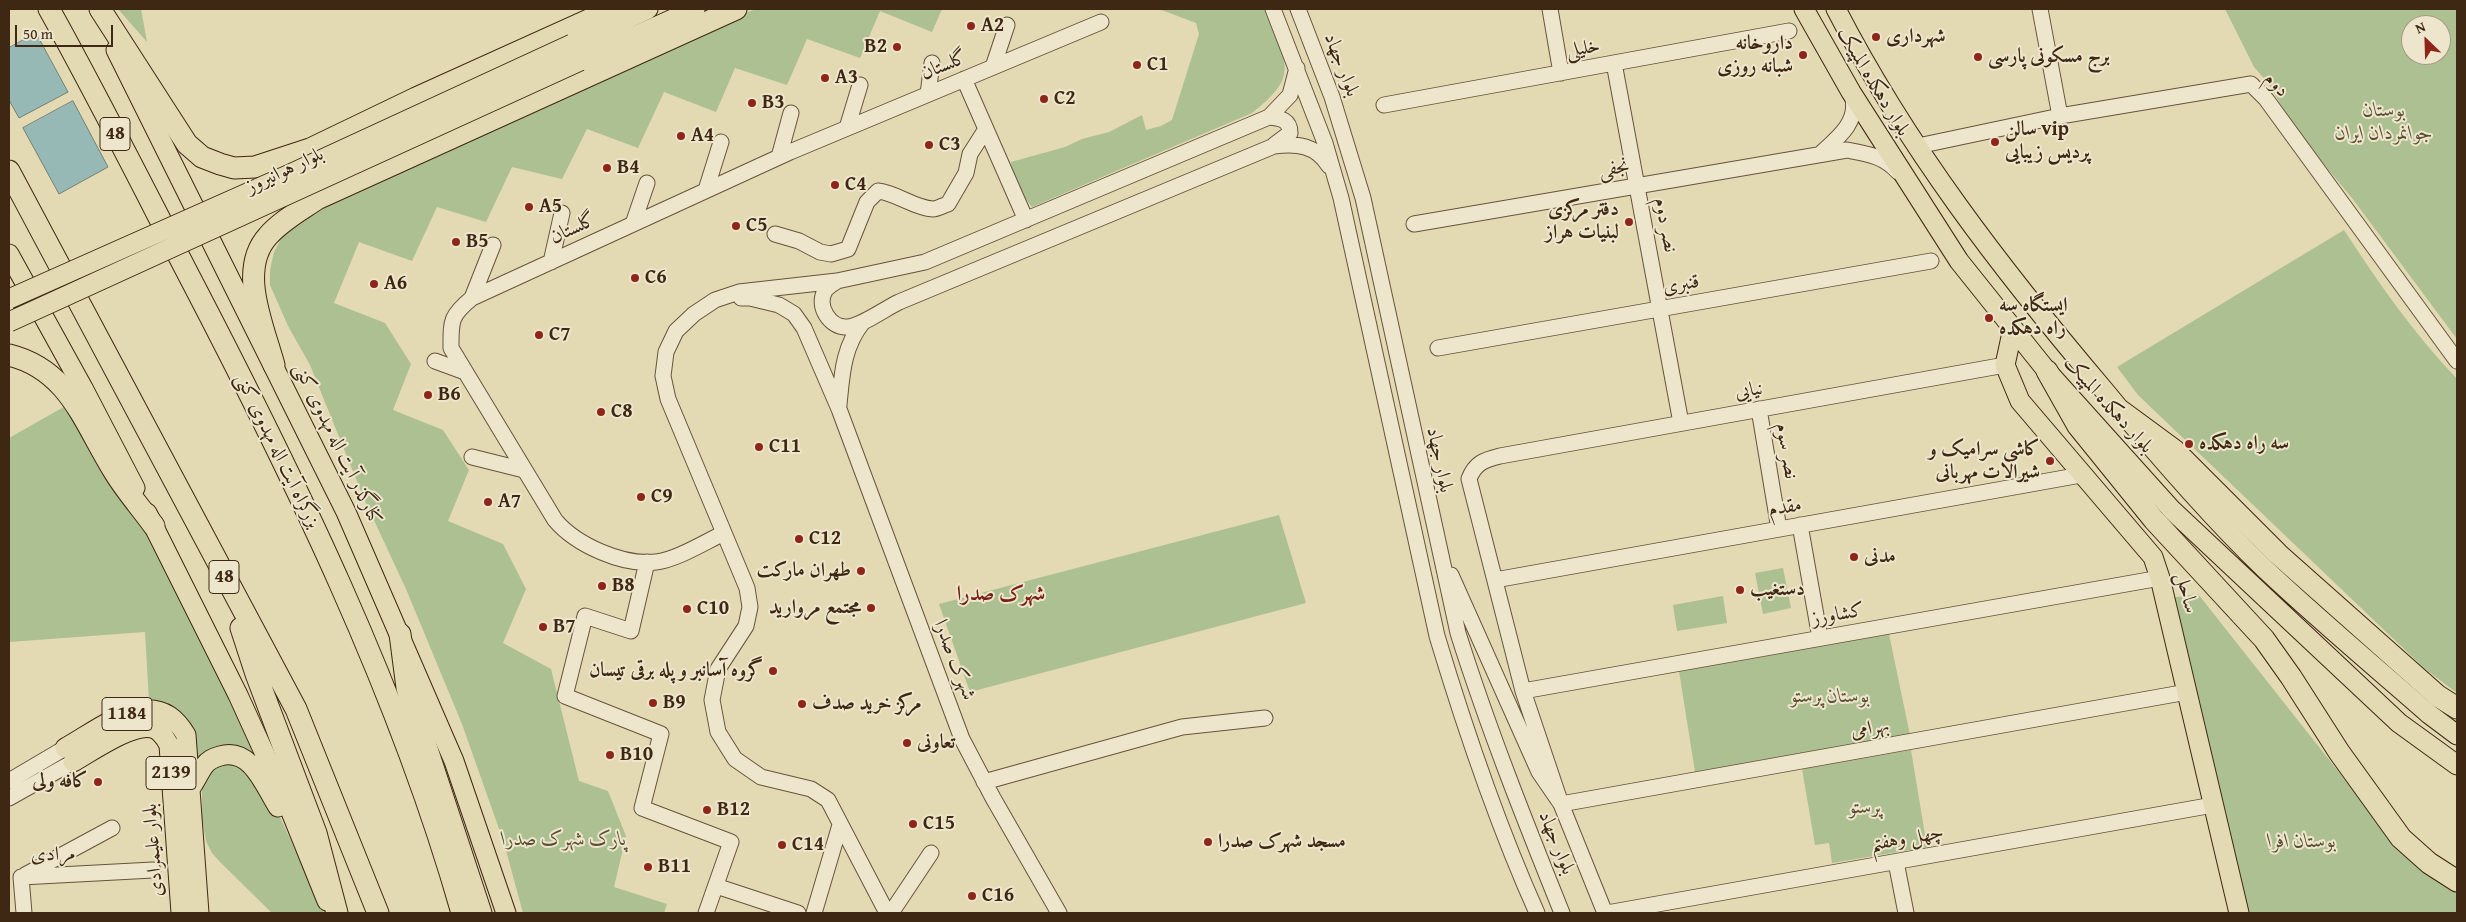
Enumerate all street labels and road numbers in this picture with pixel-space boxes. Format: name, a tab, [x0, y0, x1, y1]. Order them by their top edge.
street label: بلوار دهکده المپیک	[1831, 23, 1915, 141]
street label: بلوار جهاد	[1318, 30, 1364, 100]
street label: خلیلی	[1564, 34, 1602, 64]
street label: گلستان	[917, 46, 971, 86]
street label: دوم	[2258, 67, 2294, 103]
road number: 48	[100, 118, 130, 150]
street label: بلوار هوانیروز	[242, 143, 328, 199]
street label: نجفی	[1597, 155, 1631, 183]
street label: نصر دوم	[1648, 195, 1682, 255]
street label: گلستان	[546, 208, 600, 250]
street label: قنبری	[1661, 270, 1701, 300]
street label: بلوار دهکده المپیک	[2058, 351, 2158, 459]
street label: کنارگذر آیت اله مهدوی کنی	[287, 359, 387, 529]
street label: بزرگراه آیت اله مهدوی کنی	[229, 369, 325, 533]
street label: نیایی	[1733, 377, 1765, 405]
street label: نصر سوم	[1769, 421, 1803, 481]
street label: بلوار جهاد	[1420, 425, 1458, 495]
street label: مقدم	[1766, 493, 1804, 523]
road number: 48	[209, 560, 239, 594]
street label: ساحل	[2169, 570, 2203, 616]
street label: کشاورز	[1810, 599, 1866, 631]
street label: شهرک صدرا	[928, 616, 980, 704]
road number: 1184	[102, 698, 152, 731]
street label: بهرامی	[1849, 714, 1891, 744]
road number: 2139	[146, 756, 196, 790]
street label: بلوار علیمرادی	[139, 803, 169, 897]
street label: بلوار جهاد	[1532, 808, 1580, 878]
street label: چهل وهفتم	[1868, 821, 1946, 857]
street label: مرادی	[30, 842, 76, 868]

